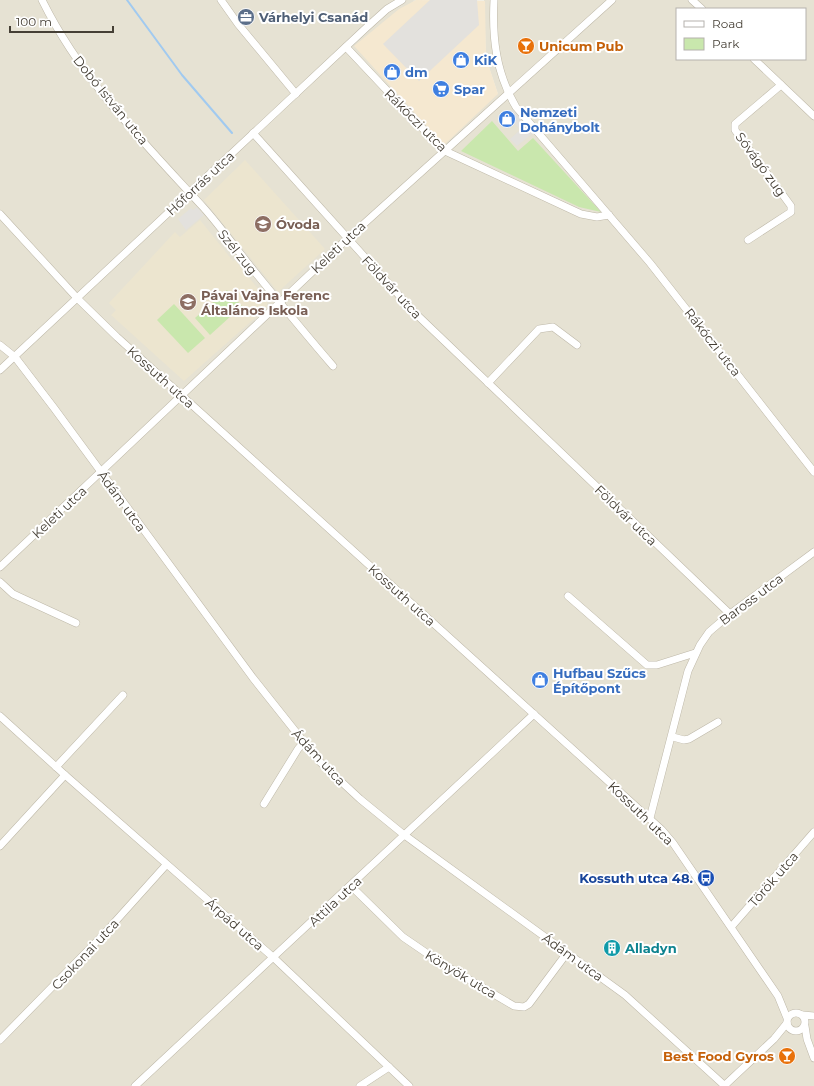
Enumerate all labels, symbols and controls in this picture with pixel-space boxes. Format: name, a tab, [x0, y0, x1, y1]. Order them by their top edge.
office icon: Várhelyi Csanád	[236, 7, 256, 27]
scale bar	[10, 8, 113, 34]
legend	[676, 8, 806, 60]
place label: Várhelyi Csanád	[258, 9, 368, 25]
text: 100 m	[16, 14, 52, 29]
text: Road	[712, 16, 743, 31]
bar icon: Unicum Pub	[516, 36, 536, 56]
text: Park	[712, 36, 740, 51]
place label: Unicum Pub	[539, 38, 624, 54]
shop icon: KiK	[451, 50, 471, 70]
street label: Dobó István utca	[70, 52, 152, 148]
place label: KiK	[474, 52, 498, 68]
shop icon: dm	[382, 62, 402, 82]
place label: dm	[405, 64, 428, 80]
supermarket icon: Spar	[431, 79, 451, 99]
place label: Spar	[454, 81, 485, 97]
street label: Rákóczi utca	[381, 85, 451, 155]
place label: Nemzeti Dohánybolt	[520, 104, 600, 135]
shop icon: Nemzeti Dohánybolt	[497, 109, 517, 129]
street label: Sóvágó zug	[732, 129, 790, 199]
street label: Hőforrás utca	[163, 147, 237, 219]
school or university icon: Óvoda	[253, 214, 273, 234]
place label: Óvoda	[276, 216, 320, 232]
street label: Keleti utca	[307, 218, 369, 276]
street label: Szél zug	[215, 226, 261, 278]
street label: Földvár utca	[359, 252, 425, 322]
place label: Pávai Vajna Ferenc Általános Iskola	[200, 287, 330, 318]
school or university icon: Pávai Vajna Ferenc Általános Iskola	[178, 292, 198, 312]
street label: Rákóczi utca	[681, 305, 745, 379]
street label: Kossuth utca	[124, 343, 198, 411]
street label: Ádám utca	[94, 467, 150, 535]
street label: Földvár utca	[592, 481, 660, 549]
street label: Keleti utca	[28, 483, 90, 541]
street label: Kossuth utca	[365, 561, 439, 629]
street label: Baross utca	[716, 570, 786, 628]
place label: Hufbau Szűcs Építőpont	[553, 665, 646, 696]
shop icon: Hufbau Szűcs Építőpont	[530, 670, 550, 690]
street label: Ádám utca	[289, 725, 349, 789]
street label: Kossuth utca	[605, 778, 677, 848]
street label: Török utca	[745, 848, 801, 910]
bus stop icon: Kossuth utca 48.	[696, 868, 716, 888]
place label: Kossuth utca 48.	[579, 870, 693, 886]
street label: Attila utca	[305, 872, 365, 930]
street label: Árpád utca	[203, 894, 267, 954]
street label: Csokonai utca	[48, 915, 122, 993]
street label: Ádám utca	[539, 929, 607, 985]
building icon: Alladyn	[602, 938, 622, 958]
place label: Alladyn	[624, 940, 677, 956]
street label: Könyök utca	[422, 946, 500, 1002]
bar icon: Best Food Gyros	[777, 1046, 797, 1066]
place label: Best Food Gyros	[663, 1048, 774, 1064]

